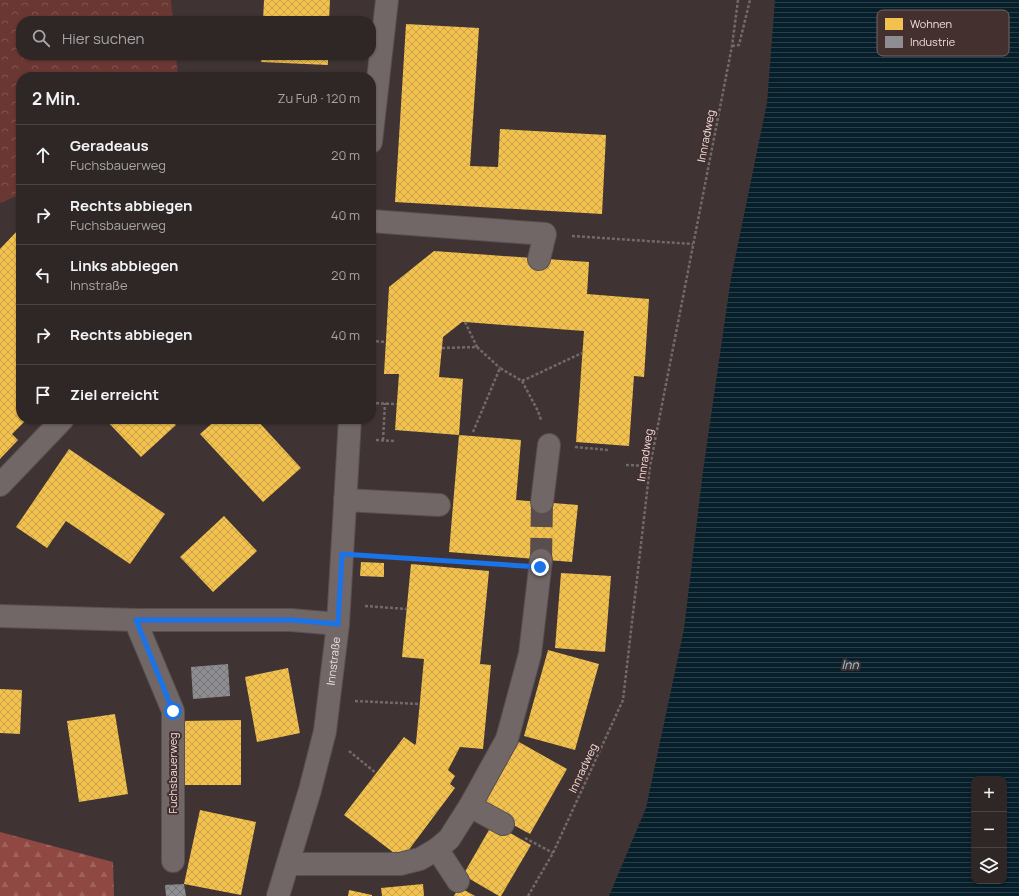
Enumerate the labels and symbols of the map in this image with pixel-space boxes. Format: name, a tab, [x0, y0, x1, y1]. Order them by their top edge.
legend	[877, 10, 1009, 56]
text: Wohnen	[910, 16, 952, 31]
text: Industrie	[910, 34, 956, 49]
street label: Innradweg	[693, 108, 718, 163]
street label: Innradweg	[633, 427, 656, 482]
route end	[531, 558, 549, 576]
street label: Innstraße	[323, 635, 343, 686]
water label: Inn	[841, 656, 859, 673]
route start	[164, 702, 182, 720]
street label: Fuchsbauerweg	[165, 732, 180, 814]
street label: Innradweg	[565, 741, 601, 795]

